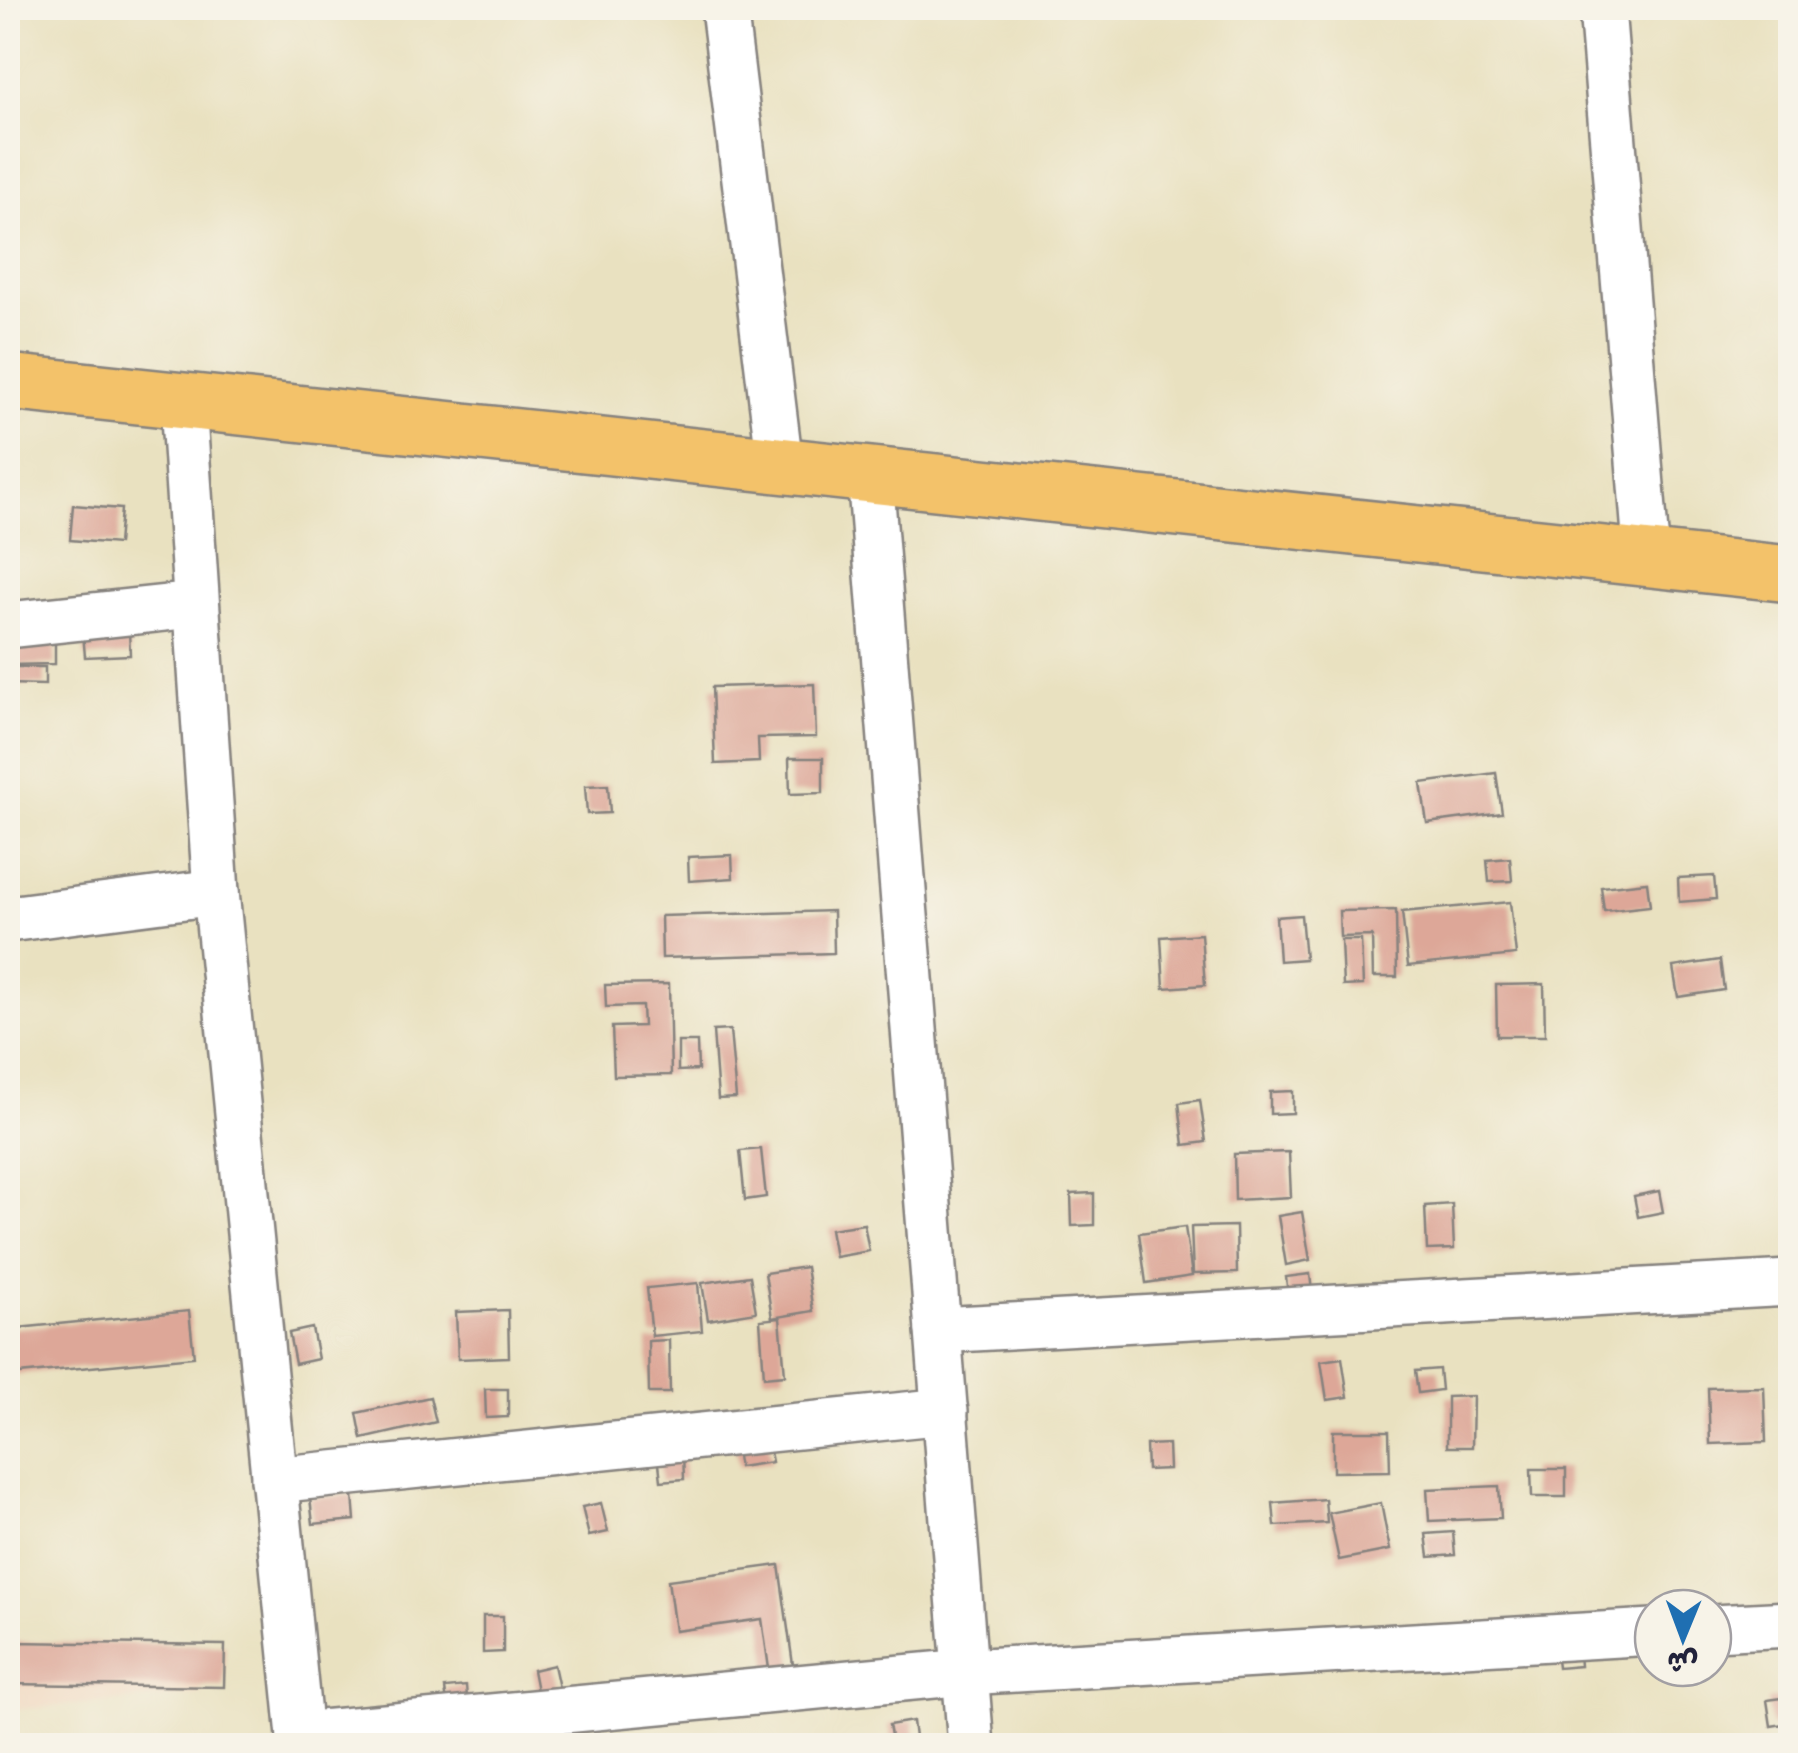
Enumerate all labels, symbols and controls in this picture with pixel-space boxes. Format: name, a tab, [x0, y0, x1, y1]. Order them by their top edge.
north arrow	[1633, 1588, 1733, 1688]
text: ش	[1667, 1646, 1698, 1682]

